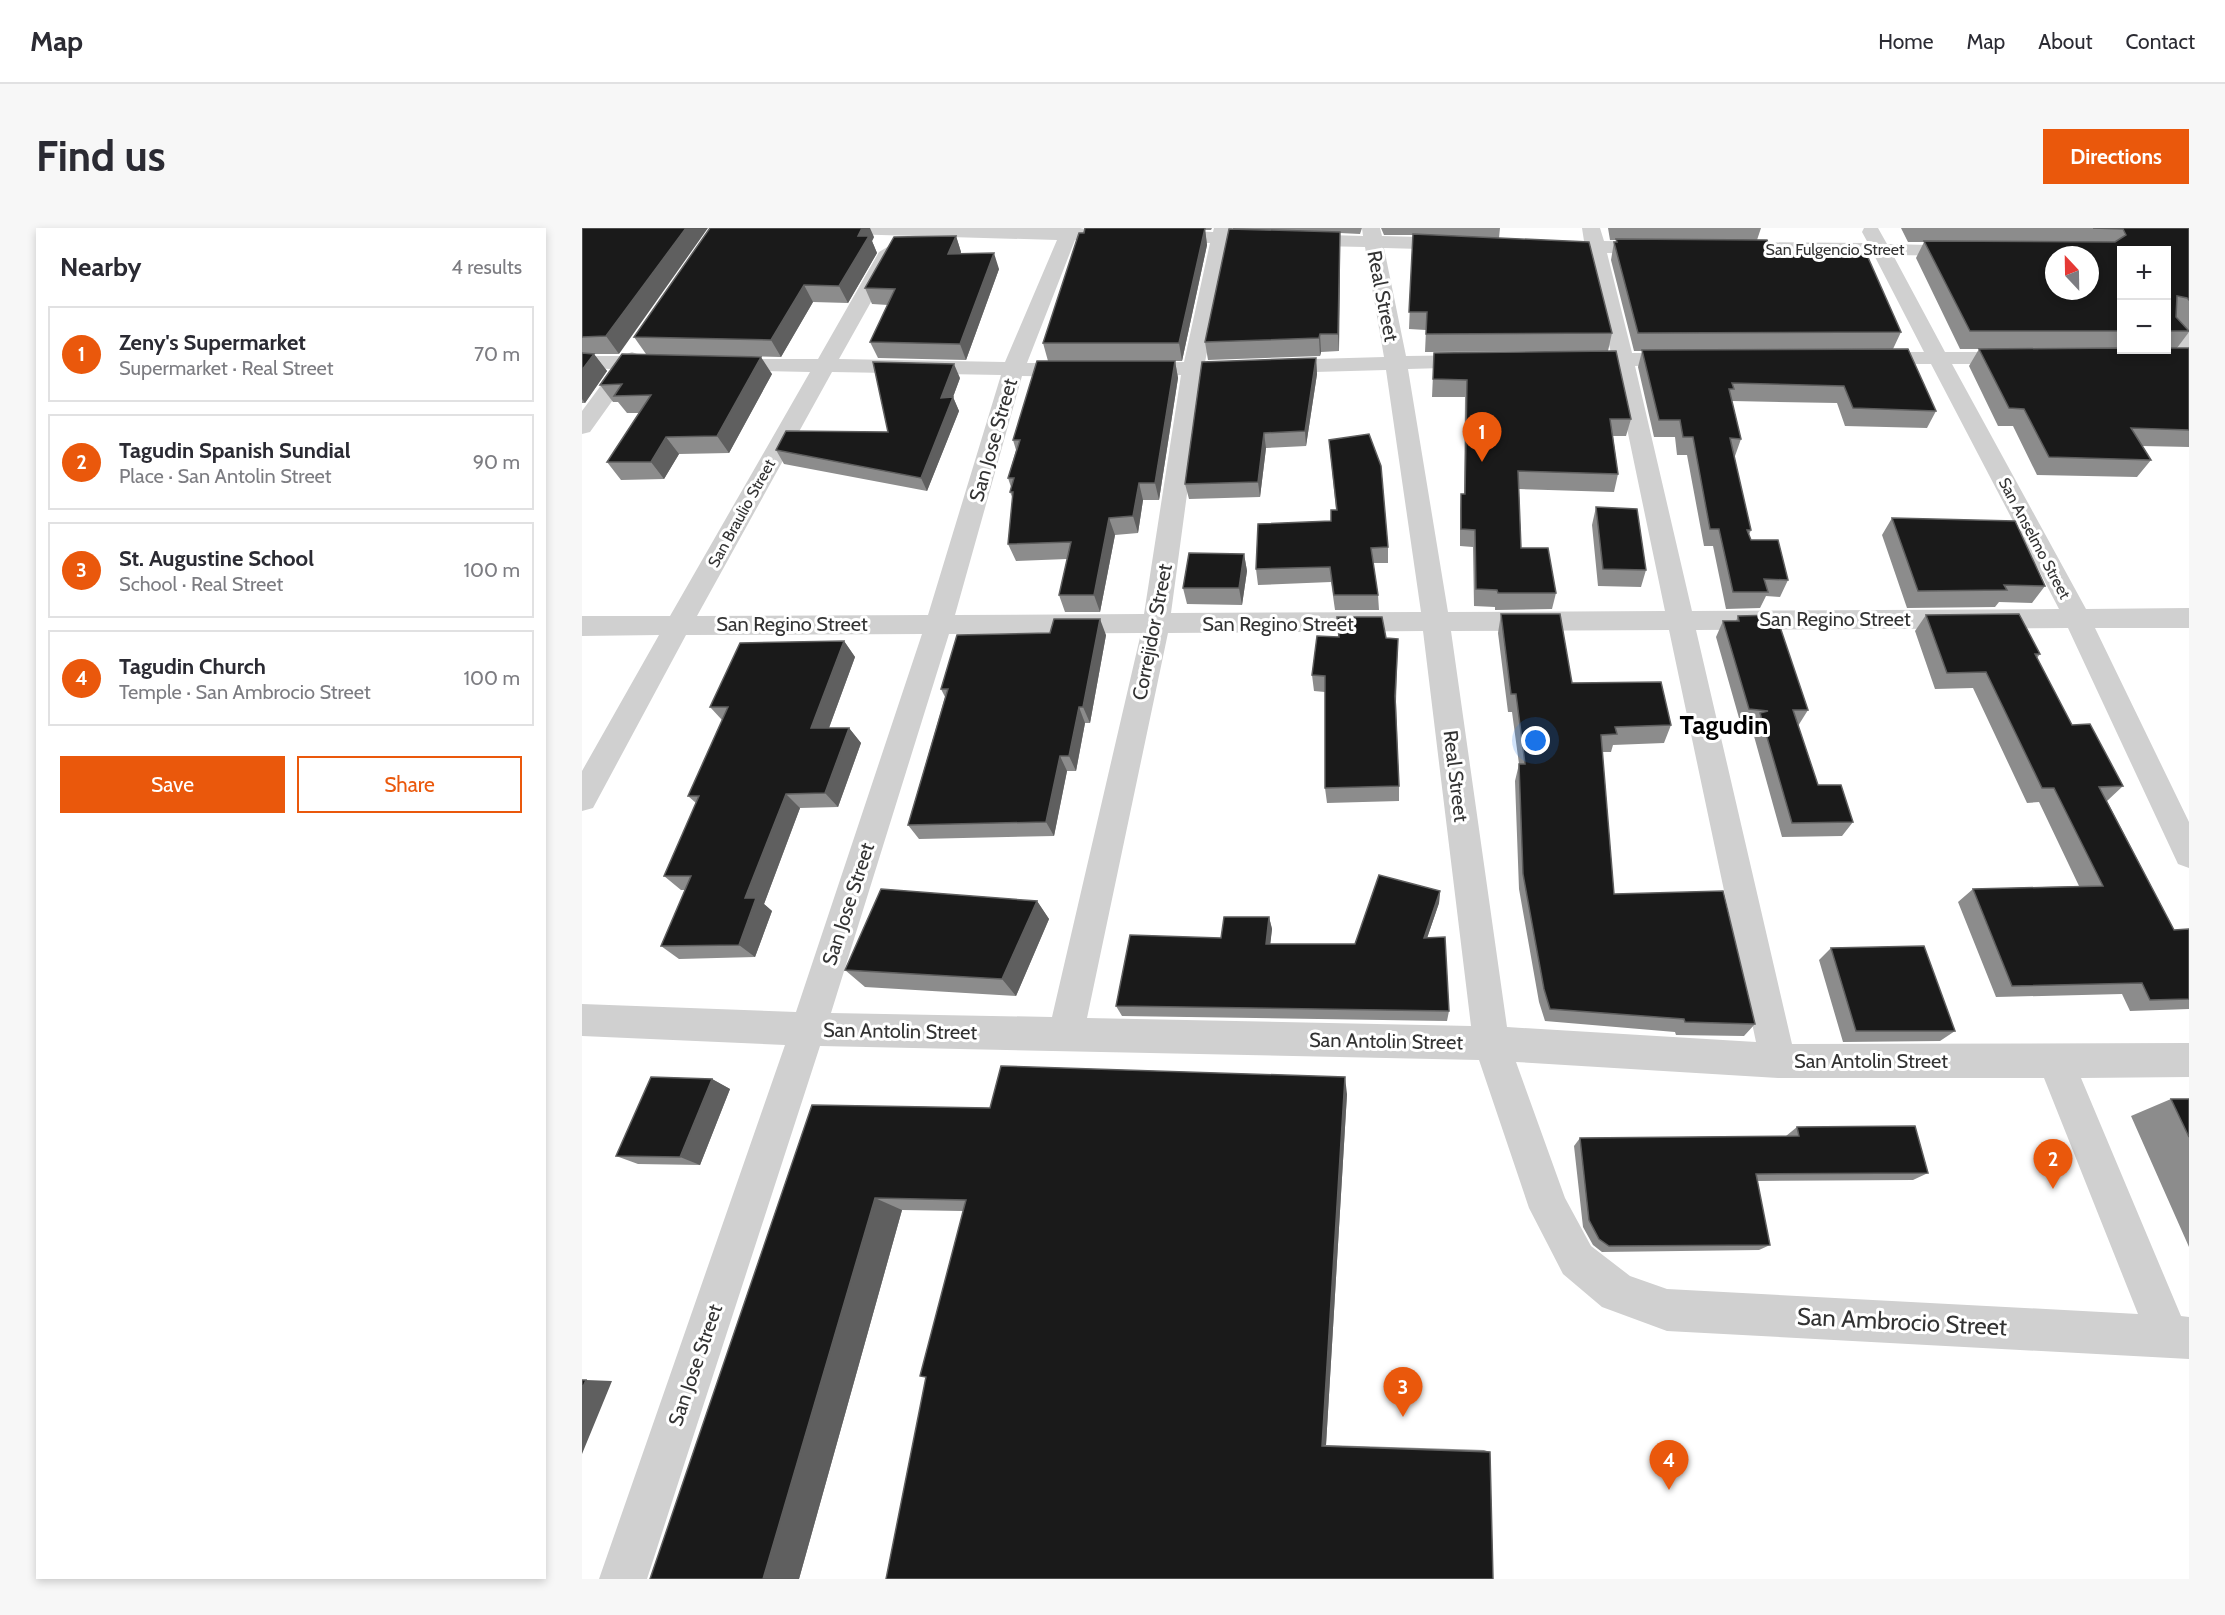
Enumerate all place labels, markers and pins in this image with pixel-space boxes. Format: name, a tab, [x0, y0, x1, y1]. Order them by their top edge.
pin: 1	[1462, 412, 1502, 462]
pin: 2	[2034, 1140, 2072, 1189]
pin: 3	[1384, 1368, 1422, 1417]
pin: 4	[1650, 1440, 1688, 1490]

